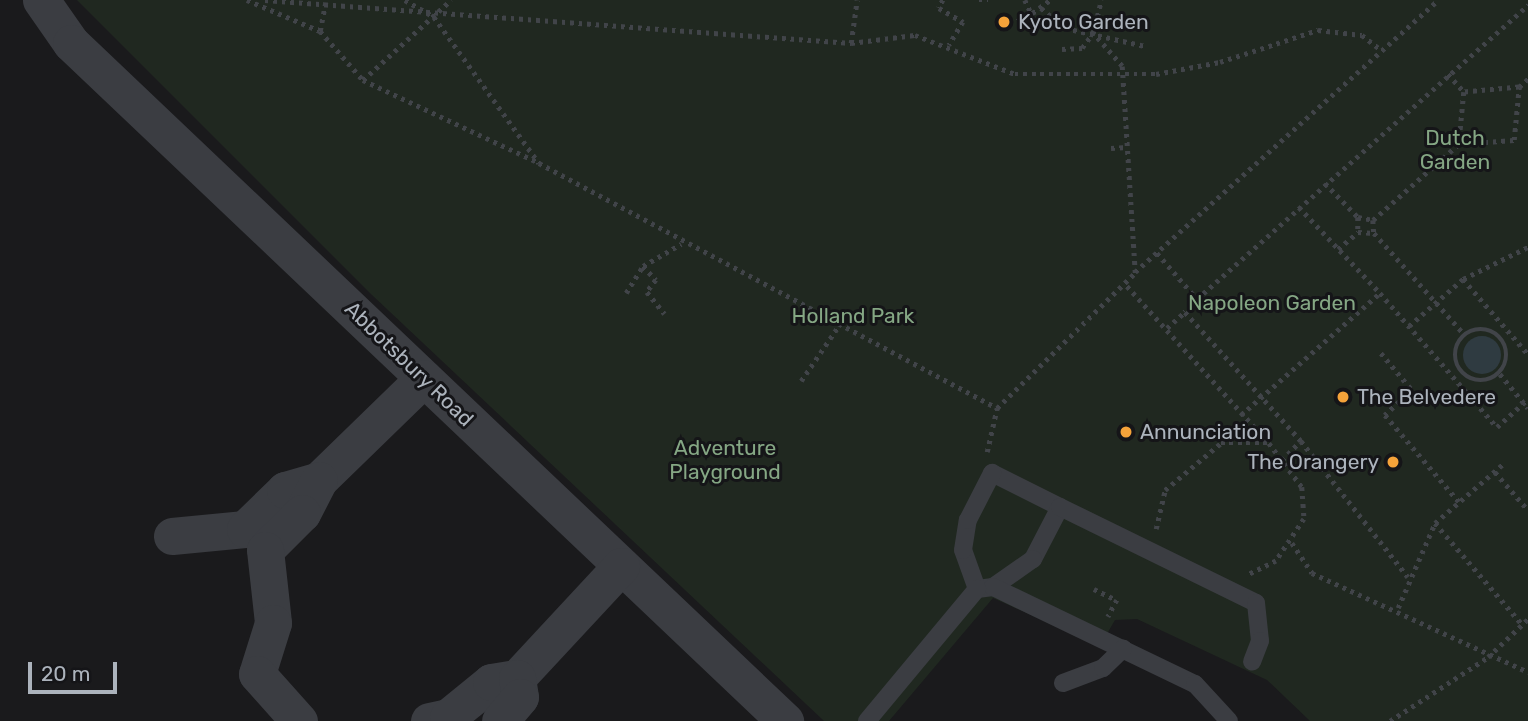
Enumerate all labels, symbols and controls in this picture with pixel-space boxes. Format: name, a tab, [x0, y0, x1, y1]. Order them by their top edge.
place label: Kyoto Garden	[1018, 9, 1149, 35]
marker: Kyoto Garden	[996, 14, 1012, 30]
park label: Dutch Garden	[1420, 125, 1490, 175]
park label: Napoleon Garden	[1188, 290, 1356, 316]
street label: Abbotsbury Road	[339, 296, 479, 432]
park label: Holland Park	[792, 303, 914, 329]
place label: The Belvedere	[1357, 384, 1496, 410]
marker: The Belvedere	[1335, 389, 1351, 405]
place label: Annunciation	[1140, 419, 1271, 445]
marker: Annunciation	[1118, 424, 1134, 440]
park label: Adventure Playground	[669, 435, 781, 485]
place label: The Orangery	[1247, 449, 1379, 475]
marker: The Orangery	[1385, 454, 1401, 470]
scale bar	[32, 648, 121, 692]
text: 20 m	[41, 661, 90, 686]

